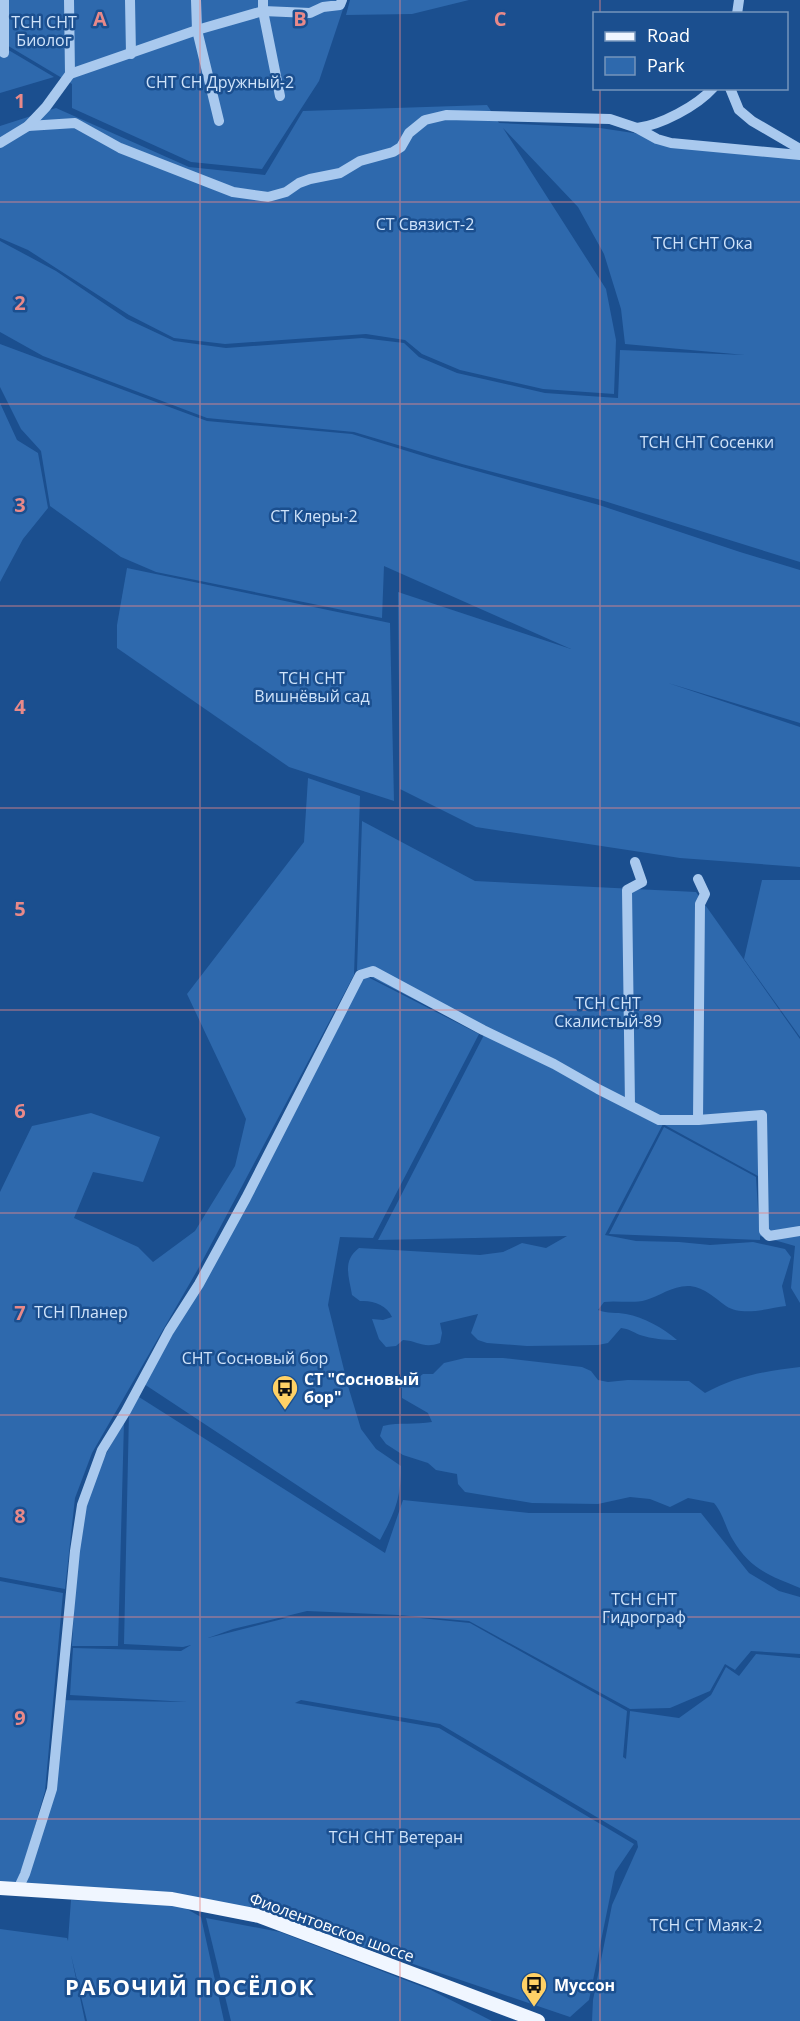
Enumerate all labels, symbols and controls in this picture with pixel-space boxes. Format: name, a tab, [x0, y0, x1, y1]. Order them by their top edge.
text: A	[93, 5, 107, 32]
text: B	[293, 5, 307, 32]
text: C	[494, 5, 507, 32]
park label: ТСН СНТ Биолог	[11, 11, 77, 51]
legend	[593, 12, 788, 90]
text: Road	[647, 23, 690, 47]
text: Park	[647, 53, 685, 77]
park label: СНТ СН Дружный-2	[146, 71, 294, 93]
text: 1	[14, 87, 26, 114]
park label: СТ Связист-2	[376, 213, 474, 235]
park label: ТСН СНТ Ока	[653, 232, 753, 254]
text: 2	[14, 289, 26, 316]
park label: ТСН СНТ Сосенки	[640, 431, 774, 453]
text: 3	[14, 491, 26, 518]
park label: СТ Клеры-2	[270, 505, 358, 527]
park label: ТСН СНТ Вишнёвый сад	[254, 667, 370, 707]
text: 4	[14, 693, 26, 720]
text: 5	[14, 895, 26, 922]
park label: ТСН СНТ Скалистый-89	[554, 992, 662, 1032]
text: 6	[14, 1097, 26, 1124]
text: 7	[14, 1299, 26, 1326]
park label: ТСН Планер	[34, 1301, 128, 1323]
park label: СНТ Сосновый бор	[182, 1347, 328, 1369]
place label: СТ "Сосновый бор"	[304, 1368, 419, 1408]
bus stop icon: СТ "Сосновый бор"	[270, 1373, 300, 1411]
text: 8	[14, 1502, 26, 1529]
park label: ТСН СНТ Гидрограф	[602, 1588, 686, 1628]
text: 9	[14, 1704, 26, 1731]
park label: ТСН СНТ Ветеран	[329, 1826, 463, 1848]
street label: Фиолентовское шоссе	[246, 1887, 418, 1967]
park label: ТСН СТ Маяк-2	[650, 1914, 762, 1936]
bus stop icon: Муссон	[519, 1970, 549, 2008]
district label: РАБОЧИЙ ПОСЁЛОК	[65, 1971, 315, 2001]
place label: Муссон	[554, 1974, 615, 1996]

